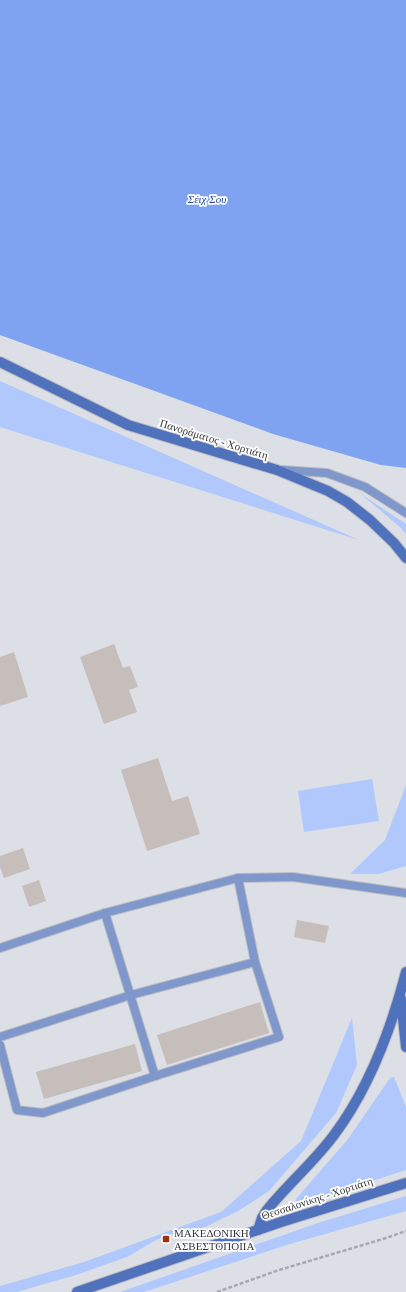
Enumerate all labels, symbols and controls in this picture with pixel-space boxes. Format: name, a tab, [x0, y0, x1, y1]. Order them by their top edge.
park label: Σέιχ Σου	[187, 193, 226, 205]
street label: Πανοράματος - Χορτιάτη	[158, 417, 270, 461]
street label: Θεσσαλονίκης - Χορτιάτη	[260, 1174, 374, 1222]
place label: ΜΑΚΕΔΟΝΙΚΗ ΑΣΒΕΣΤΟΠΟΙΙΑ	[174, 1227, 254, 1252]
marker: ΜΑΚΕΔΟΝΙΚΗ ΑΣΒΕΣΤΟΠΟΙΙΑ	[161, 1234, 171, 1244]

